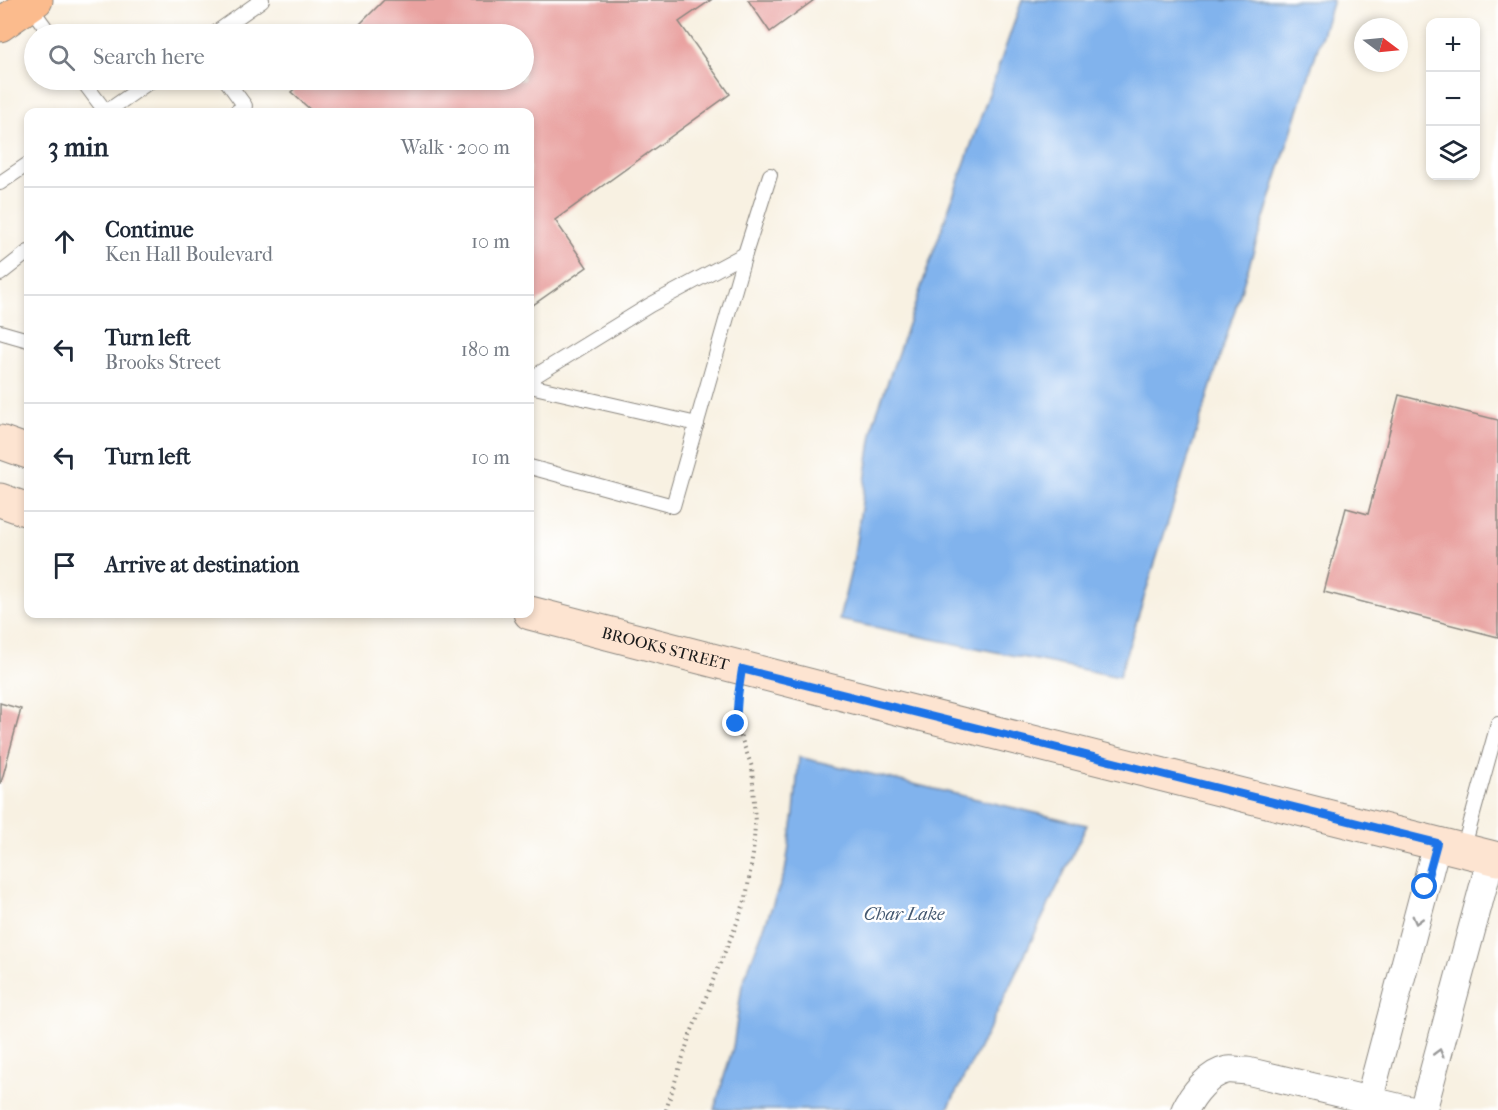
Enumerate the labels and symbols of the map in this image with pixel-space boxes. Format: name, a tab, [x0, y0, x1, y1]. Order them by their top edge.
north arrow	[1354, 18, 1408, 72]
street label: BROOKS STREET	[600, 623, 731, 674]
route end	[722, 710, 748, 736]
route start	[1411, 873, 1437, 899]
water label: Char Lake	[864, 904, 945, 925]
one-way arrow	[1411, 915, 1424, 925]
one-way arrow	[1431, 1049, 1444, 1059]

